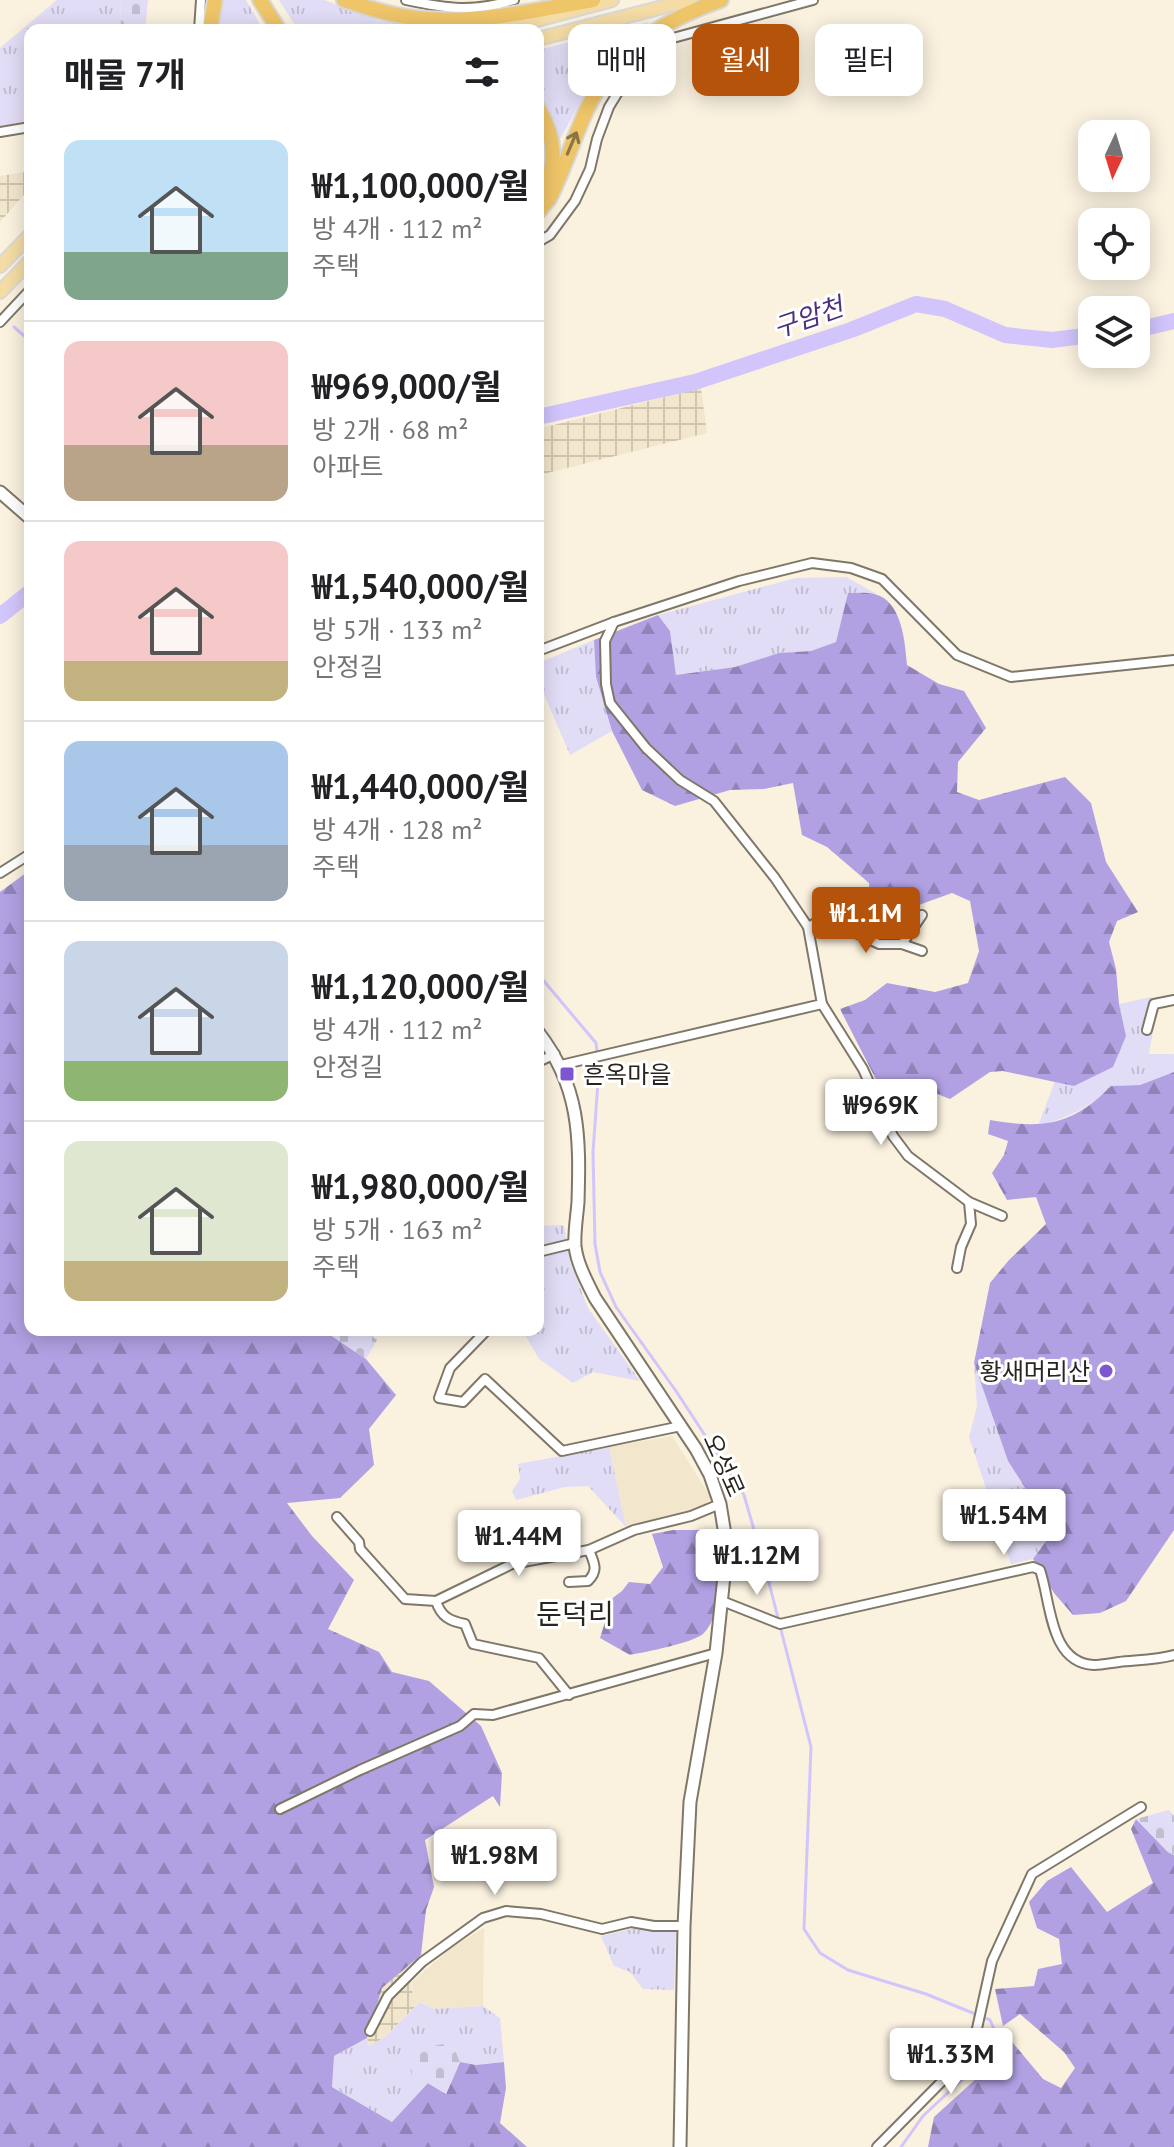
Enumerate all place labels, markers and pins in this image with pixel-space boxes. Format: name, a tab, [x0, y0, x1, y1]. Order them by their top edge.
pin: ₩1.1M	[810, 887, 922, 955]
place label: 흔옥마을	[583, 1059, 671, 1090]
marker: 흔옥마을	[558, 1065, 576, 1083]
pin: ₩969K	[825, 1079, 937, 1147]
place label: 황새머리산	[980, 1356, 1090, 1387]
marker: 황새머리산	[1097, 1362, 1115, 1380]
pin: ₩1.54M	[939, 1489, 1069, 1557]
pin: ₩1.44M	[454, 1510, 584, 1578]
pin: ₩1.12M	[692, 1529, 822, 1597]
pin: ₩1.98M	[430, 1829, 560, 1897]
pin: ₩1.33M	[886, 2028, 1016, 2096]

